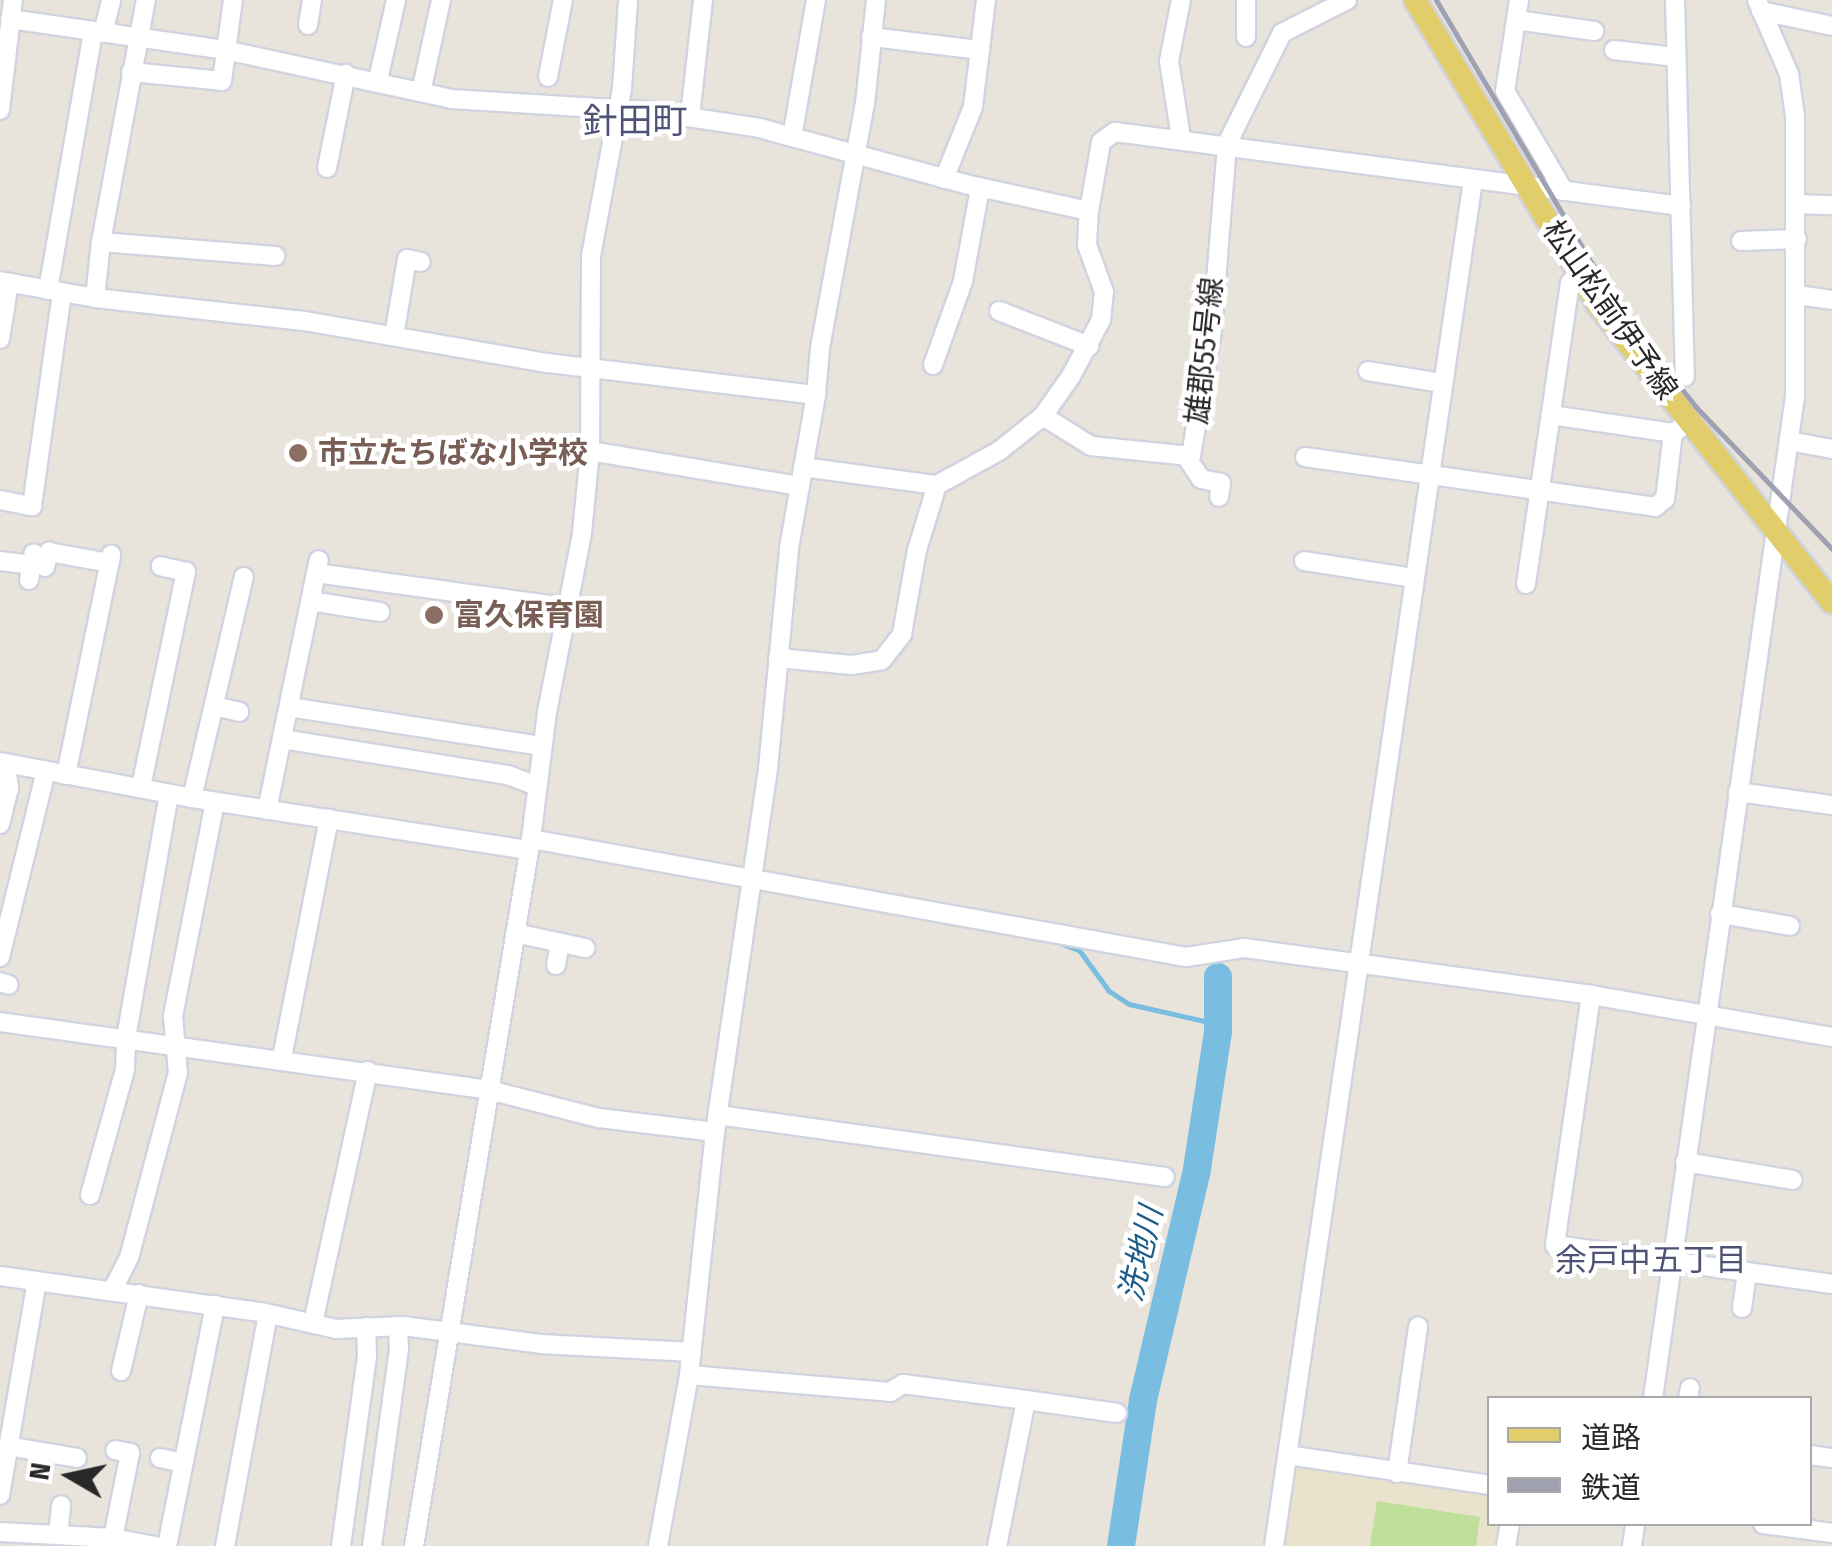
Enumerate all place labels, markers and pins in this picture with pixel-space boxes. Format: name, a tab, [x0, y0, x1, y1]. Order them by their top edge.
place label: 市立たちばな小学校	[318, 435, 588, 471]
marker: 市立たちばな小学校	[287, 442, 309, 464]
place label: 富久保育園	[454, 597, 604, 633]
marker: 富久保育園	[423, 604, 445, 626]

